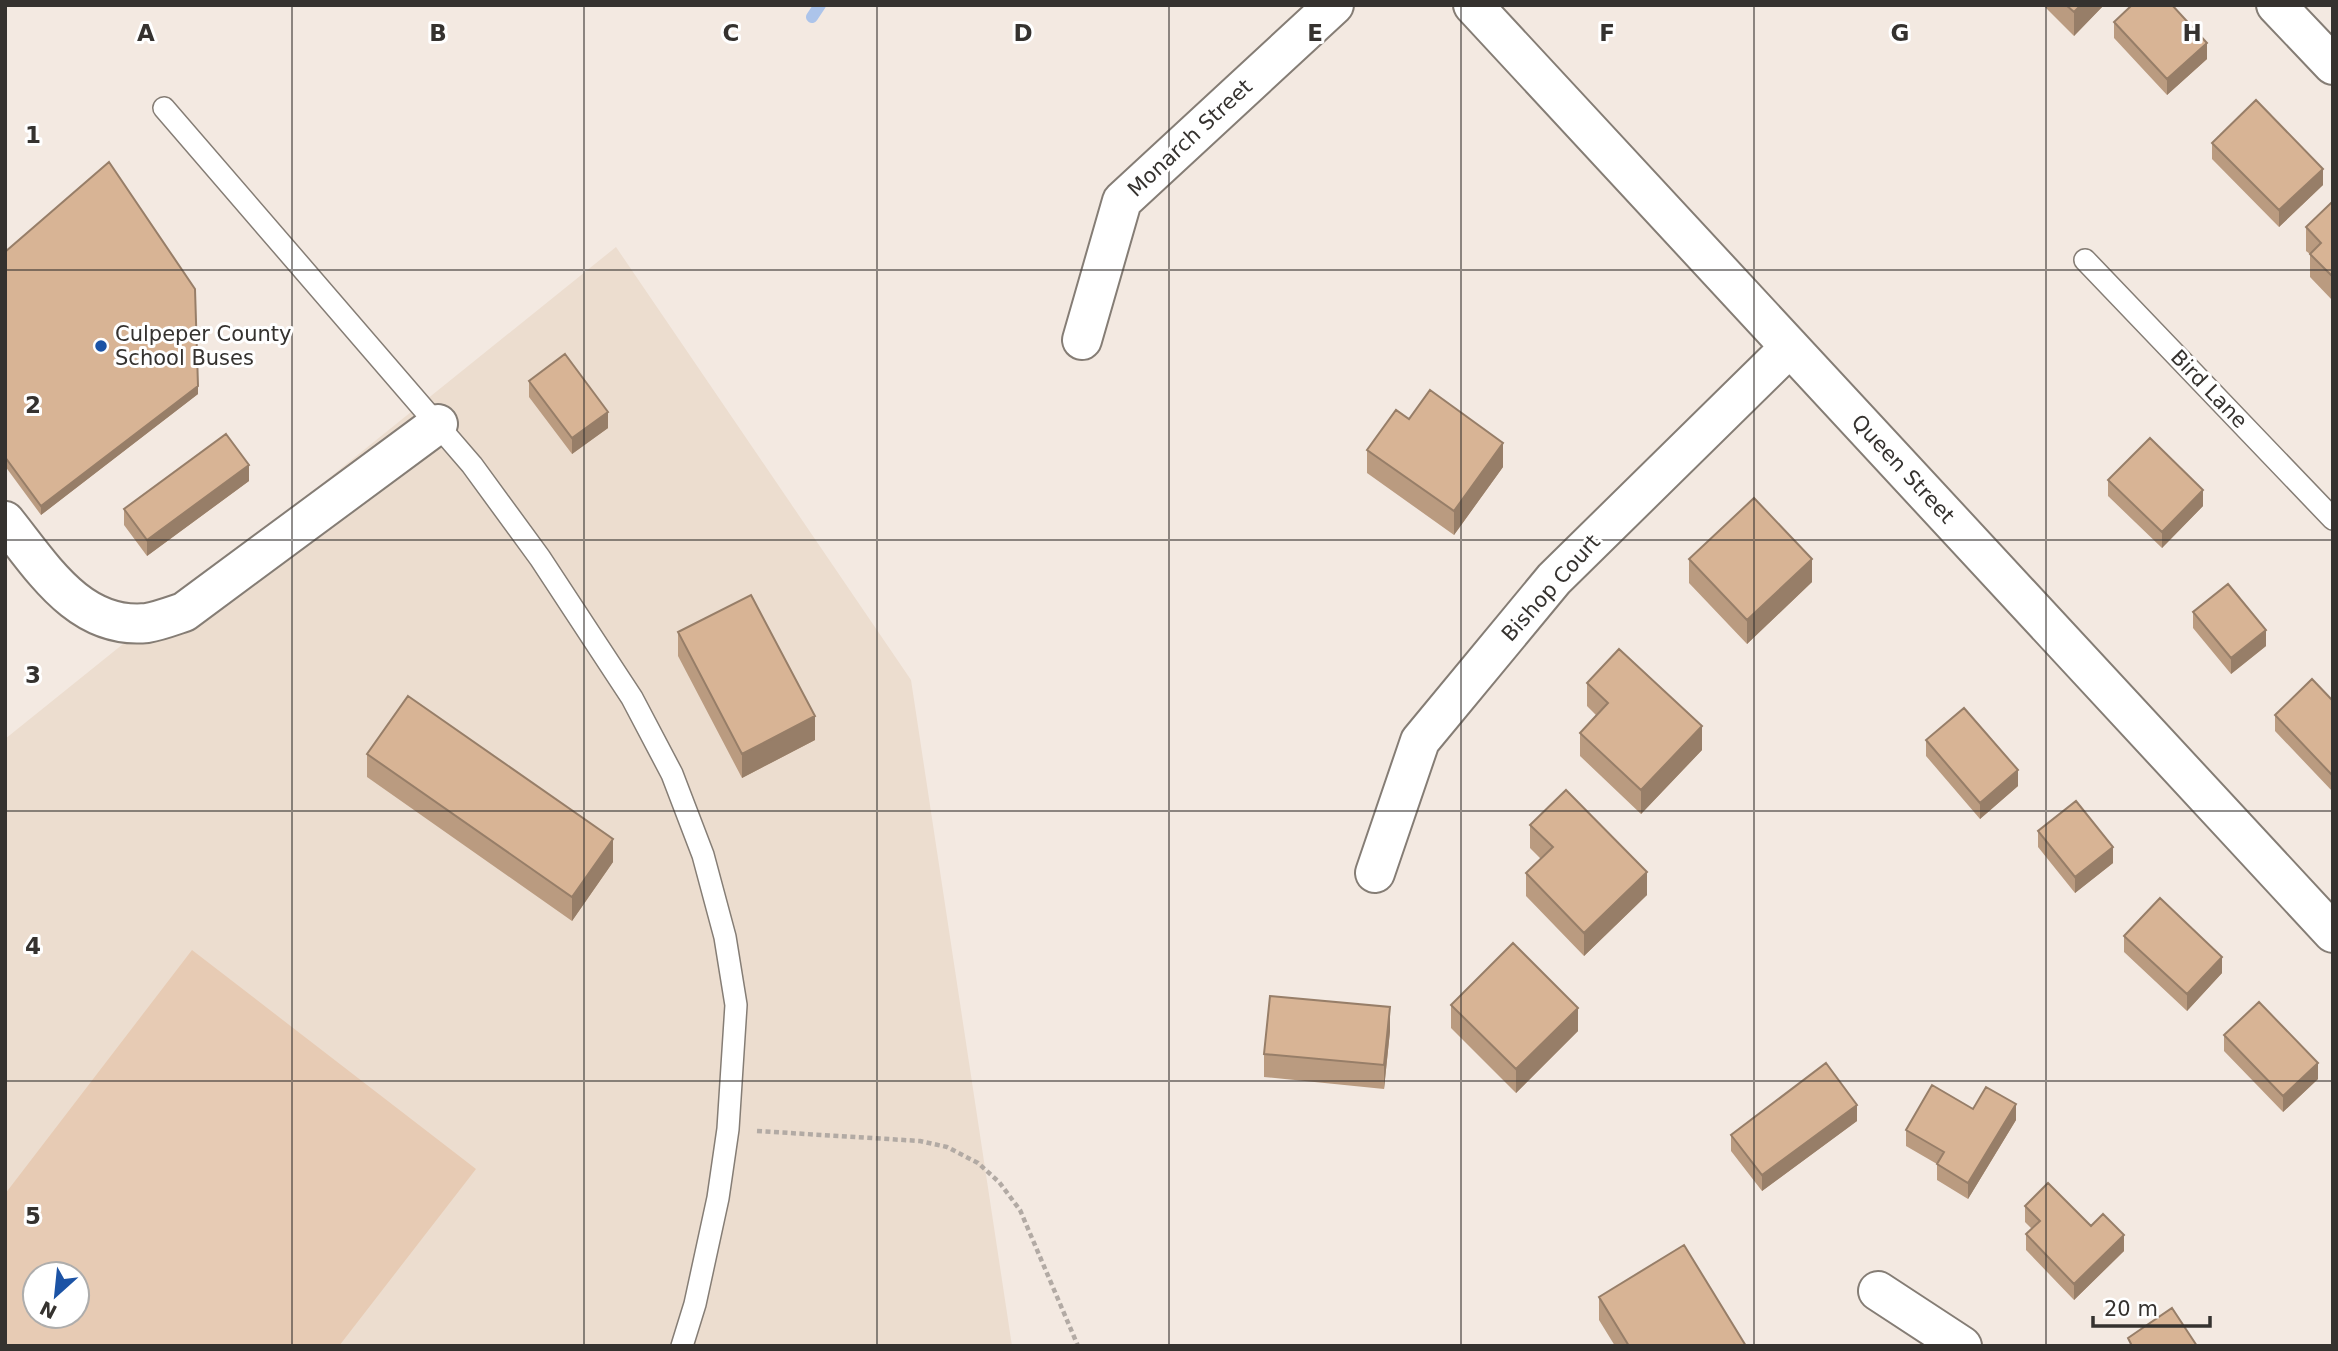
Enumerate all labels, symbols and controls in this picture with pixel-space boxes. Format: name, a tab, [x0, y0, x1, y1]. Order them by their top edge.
text: A	[137, 20, 155, 46]
text: B	[429, 20, 447, 46]
text: C	[723, 20, 739, 46]
text: D	[1013, 20, 1033, 46]
text: E	[1307, 20, 1323, 46]
text: F	[1599, 20, 1615, 46]
text: G	[1891, 20, 1909, 46]
text: H	[2182, 20, 2202, 46]
street label: Monarch Street	[1123, 74, 1257, 202]
text: 1	[25, 122, 41, 148]
place label: Culpeper County School Buses	[115, 322, 291, 370]
marker: Culpeper County School Buses	[93, 338, 109, 354]
street label: Bird Lane	[2166, 345, 2252, 433]
text: 2	[25, 392, 41, 418]
street label: Queen Street	[1847, 410, 1959, 528]
street label: Bishop Court	[1497, 530, 1605, 646]
text: 3	[25, 662, 41, 688]
text: 4	[25, 933, 41, 959]
text: 5	[25, 1203, 41, 1229]
north arrow	[21, 1260, 91, 1330]
scale bar	[2093, 1284, 2210, 1328]
text: N	[36, 1297, 60, 1324]
text: 20 m	[2104, 1297, 2158, 1321]

